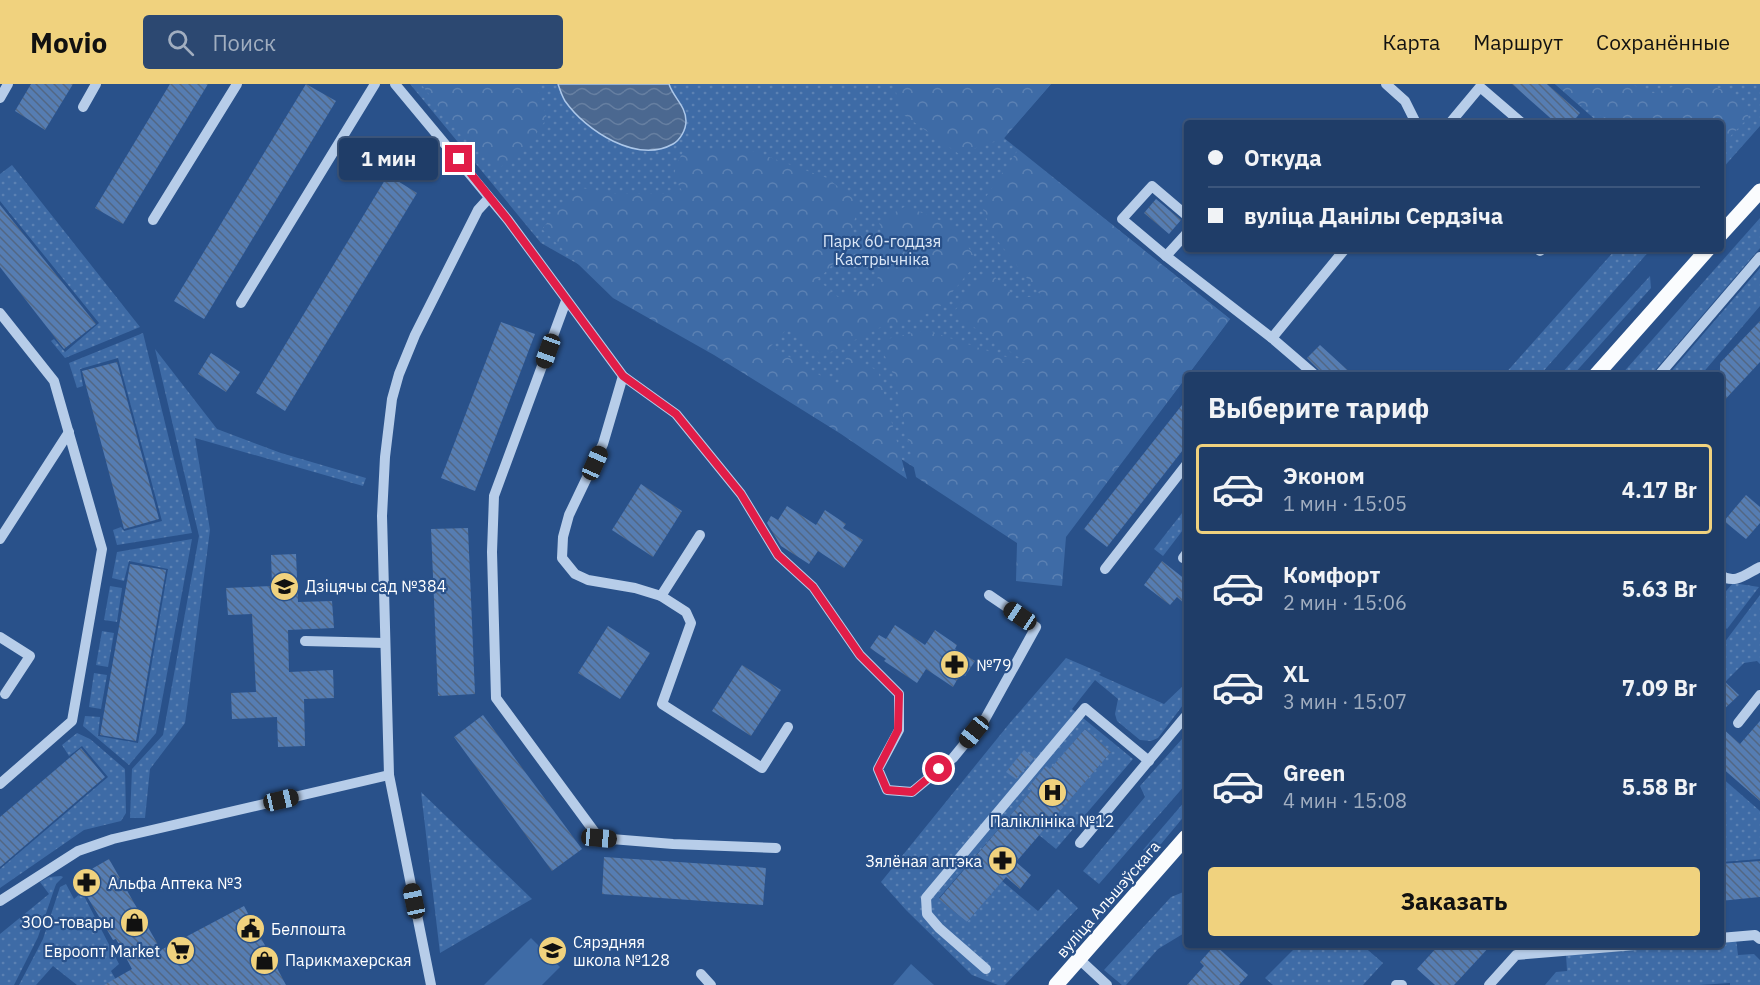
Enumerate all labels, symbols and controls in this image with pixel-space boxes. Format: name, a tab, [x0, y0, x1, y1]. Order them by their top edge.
search box	[143, 15, 563, 69]
text: Movio	[30, 24, 107, 61]
icon: search	[164, 26, 197, 59]
text: Поиск	[212, 28, 276, 57]
text: Карта	[1382, 28, 1440, 56]
text: Маршрут	[1473, 28, 1563, 56]
text: Сохранённые	[1596, 28, 1730, 56]
callout: 1 мин	[339, 138, 438, 180]
text: Откуда	[1244, 143, 1322, 172]
text: 1 мин	[361, 145, 416, 172]
route end	[445, 145, 472, 172]
text: вуліца Данілы Сердзіча	[1244, 201, 1503, 230]
park label: Парк 60-годдзя Кастрычніка	[823, 231, 941, 269]
car	[533, 331, 563, 371]
text: Выберите тариф	[1208, 390, 1429, 425]
car	[579, 443, 611, 483]
text: Эконом	[1283, 461, 1365, 490]
icon: car	[1211, 462, 1265, 516]
text: 4.17 Br	[1622, 475, 1697, 504]
text: 1 мин · 15:05	[1283, 490, 1407, 517]
text: Комфорт	[1283, 560, 1380, 589]
icon: car	[1211, 561, 1265, 615]
school or university icon: Дзіцячы сад №384	[268, 570, 300, 602]
text: 5.63 Br	[1622, 574, 1697, 603]
place label: Дзіцячы сад №384	[305, 576, 446, 596]
text: 2 мин · 15:06	[1283, 589, 1407, 616]
car	[1000, 598, 1040, 634]
pharmacy icon: №79	[939, 649, 971, 681]
place label: №79	[976, 655, 1012, 675]
text: XL	[1283, 659, 1309, 688]
icon: car	[1211, 660, 1265, 714]
text: 7.09 Br	[1622, 673, 1697, 702]
text: 3 мин · 15:07	[1283, 688, 1407, 715]
car	[956, 712, 992, 752]
route start	[925, 755, 952, 782]
text: Green	[1283, 758, 1345, 787]
icon: car	[1211, 759, 1265, 813]
text: 5.58 Br	[1622, 772, 1697, 801]
hospital icon: Паліклініка №12	[1036, 777, 1068, 809]
car	[261, 787, 301, 813]
text: 4 мин · 15:08	[1283, 787, 1407, 814]
place label: Паліклініка №12	[990, 811, 1114, 831]
car	[580, 827, 618, 849]
street label: вуліца Альшэўскага	[1052, 836, 1165, 962]
pharmacy icon: Зялёная аптэка	[987, 845, 1019, 877]
place label: Зялёная аптэка	[865, 851, 982, 871]
pharmacy icon: Альфа Аптека №3	[71, 867, 103, 899]
button: Заказать	[1208, 867, 1700, 936]
place label: Альфа Аптека №3	[108, 873, 243, 893]
car	[401, 882, 427, 920]
shop icon: ЗОО-товары	[119, 906, 151, 938]
place label: ЗОО-товары	[21, 912, 114, 932]
public building icon: Белпошта	[234, 913, 266, 945]
place label: Белпошта	[271, 919, 346, 939]
place label: Сярэдняя школа №128	[573, 932, 670, 970]
supermarket icon: Евроопт Market	[165, 935, 197, 967]
school or university icon: Сярэдняя школа №128	[536, 935, 568, 967]
place label: Евроопт Market	[44, 941, 160, 961]
shop icon: Парикмахерская	[248, 944, 280, 976]
place label: Парикмахерская	[285, 950, 412, 970]

